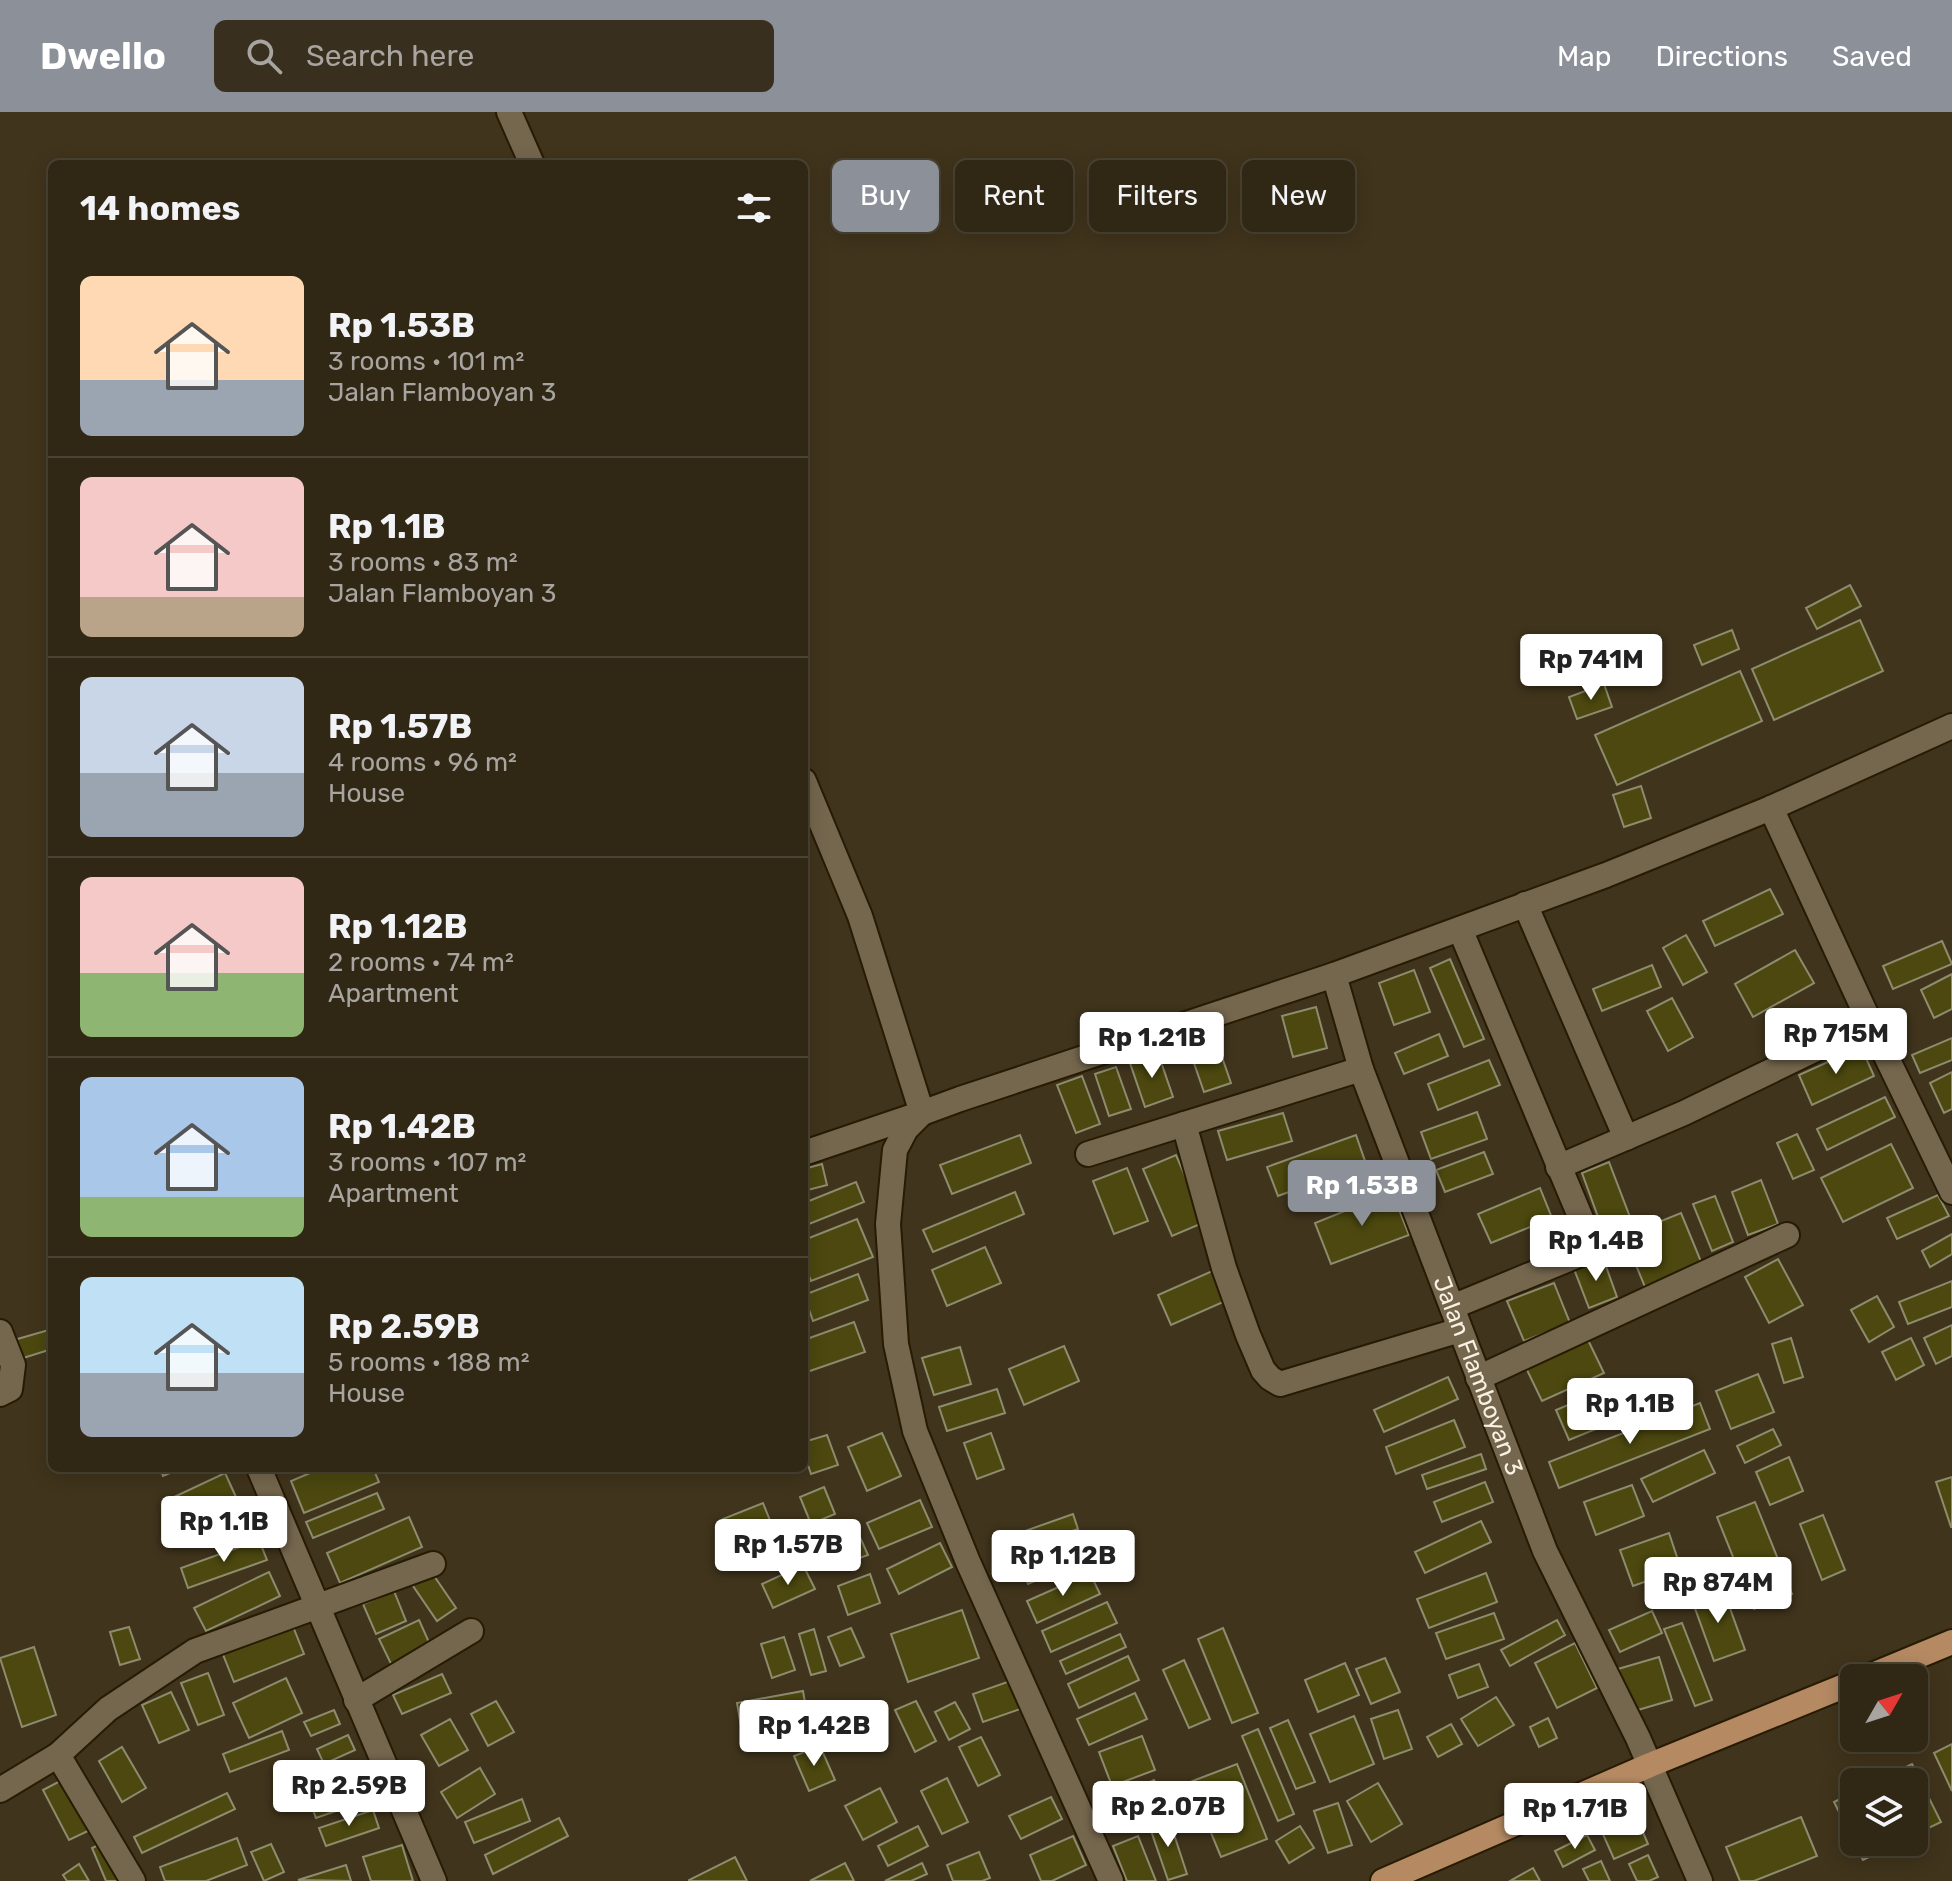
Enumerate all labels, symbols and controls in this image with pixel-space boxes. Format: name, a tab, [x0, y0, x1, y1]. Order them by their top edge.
search box	[214, 20, 774, 92]
text: Dwello	[40, 33, 166, 79]
icon: search	[242, 34, 286, 78]
text: Search here	[306, 38, 474, 74]
text: Map	[1557, 40, 1611, 73]
text: Directions	[1655, 40, 1788, 73]
text: Saved	[1832, 40, 1912, 73]
chip: Buy	[832, 160, 939, 232]
chip: Rent	[955, 160, 1073, 232]
chip: Filters	[1089, 160, 1226, 232]
chip: New	[1242, 160, 1355, 232]
icon: filters	[732, 186, 776, 230]
text: 14 homes	[80, 188, 240, 229]
text: Rp 1.53B	[328, 305, 475, 346]
icon: home	[144, 308, 240, 404]
text: 3 rooms · 101 m²	[328, 346, 524, 377]
text: Jalan Flamboyan 3	[328, 377, 556, 408]
text: Rp 1.1B	[328, 506, 445, 547]
icon: home	[144, 509, 240, 605]
text: 3 rooms · 83 m²	[328, 547, 518, 578]
text: Jalan Flamboyan 3	[328, 578, 556, 609]
pin: Rp 741M	[1517, 634, 1665, 702]
text: Rp 741M	[1538, 644, 1644, 675]
text: Rp 1.57B	[328, 706, 472, 747]
icon: home	[144, 709, 240, 805]
text: 4 rooms · 96 m²	[328, 747, 517, 778]
text: House	[328, 778, 405, 809]
text: Rp 1.12B	[328, 906, 467, 947]
icon: home	[144, 909, 240, 1005]
text: 2 rooms · 74 m²	[328, 947, 514, 978]
text: Apartment	[328, 978, 459, 1009]
pin: Rp 715M	[1762, 1008, 1910, 1076]
pin: Rp 1.21B	[1069, 1012, 1235, 1080]
text: Rp 715M	[1783, 1018, 1889, 1049]
text: Rp 1.21B	[1098, 1022, 1206, 1053]
text: Rp 1.42B	[328, 1106, 476, 1147]
icon: home	[144, 1109, 240, 1205]
text: 3 rooms · 107 m²	[328, 1147, 527, 1178]
pin: Rp 1.53B	[1279, 1160, 1445, 1228]
text: Rp 1.53B	[1306, 1170, 1418, 1201]
text: Apartment	[328, 1178, 459, 1209]
pin: Rp 1.4B	[1522, 1215, 1670, 1283]
text: Rp 1.4B	[1548, 1225, 1644, 1256]
street label: Jalan Flamboyan 3	[1427, 1272, 1529, 1479]
text: Rp 2.59B	[328, 1306, 480, 1347]
icon: home	[144, 1309, 240, 1405]
text: 5 rooms · 188 m²	[328, 1347, 530, 1378]
text: House	[328, 1378, 405, 1409]
pin: Rp 1.1B	[1556, 1378, 1704, 1446]
text: Rp 1.1B	[1585, 1388, 1675, 1419]
pin: Rp 1.1B	[150, 1496, 298, 1564]
text: Rp 1.1B	[179, 1506, 269, 1537]
pin: Rp 1.57B	[705, 1519, 871, 1587]
text: Rp 1.57B	[733, 1529, 843, 1560]
pin: Rp 1.12B	[980, 1530, 1146, 1598]
text: Rp 1.12B	[1010, 1540, 1116, 1571]
pin: Rp 874M	[1644, 1557, 1792, 1625]
text: Rp 874M	[1663, 1567, 1773, 1598]
north arrow	[1840, 1664, 1928, 1752]
map controls	[1840, 1664, 1928, 1856]
pin: Rp 1.42B	[731, 1700, 897, 1768]
text: Rp 1.42B	[758, 1710, 871, 1741]
pin: Rp 2.59B	[266, 1760, 432, 1828]
button: layers	[1840, 1768, 1928, 1856]
text: Rp 2.59B	[291, 1770, 407, 1801]
pin: Rp 2.07B	[1085, 1781, 1251, 1849]
pin: Rp 1.71B	[1492, 1783, 1658, 1851]
text: Rp 2.07B	[1111, 1791, 1225, 1822]
text: Rp 1.71B	[1522, 1793, 1628, 1824]

